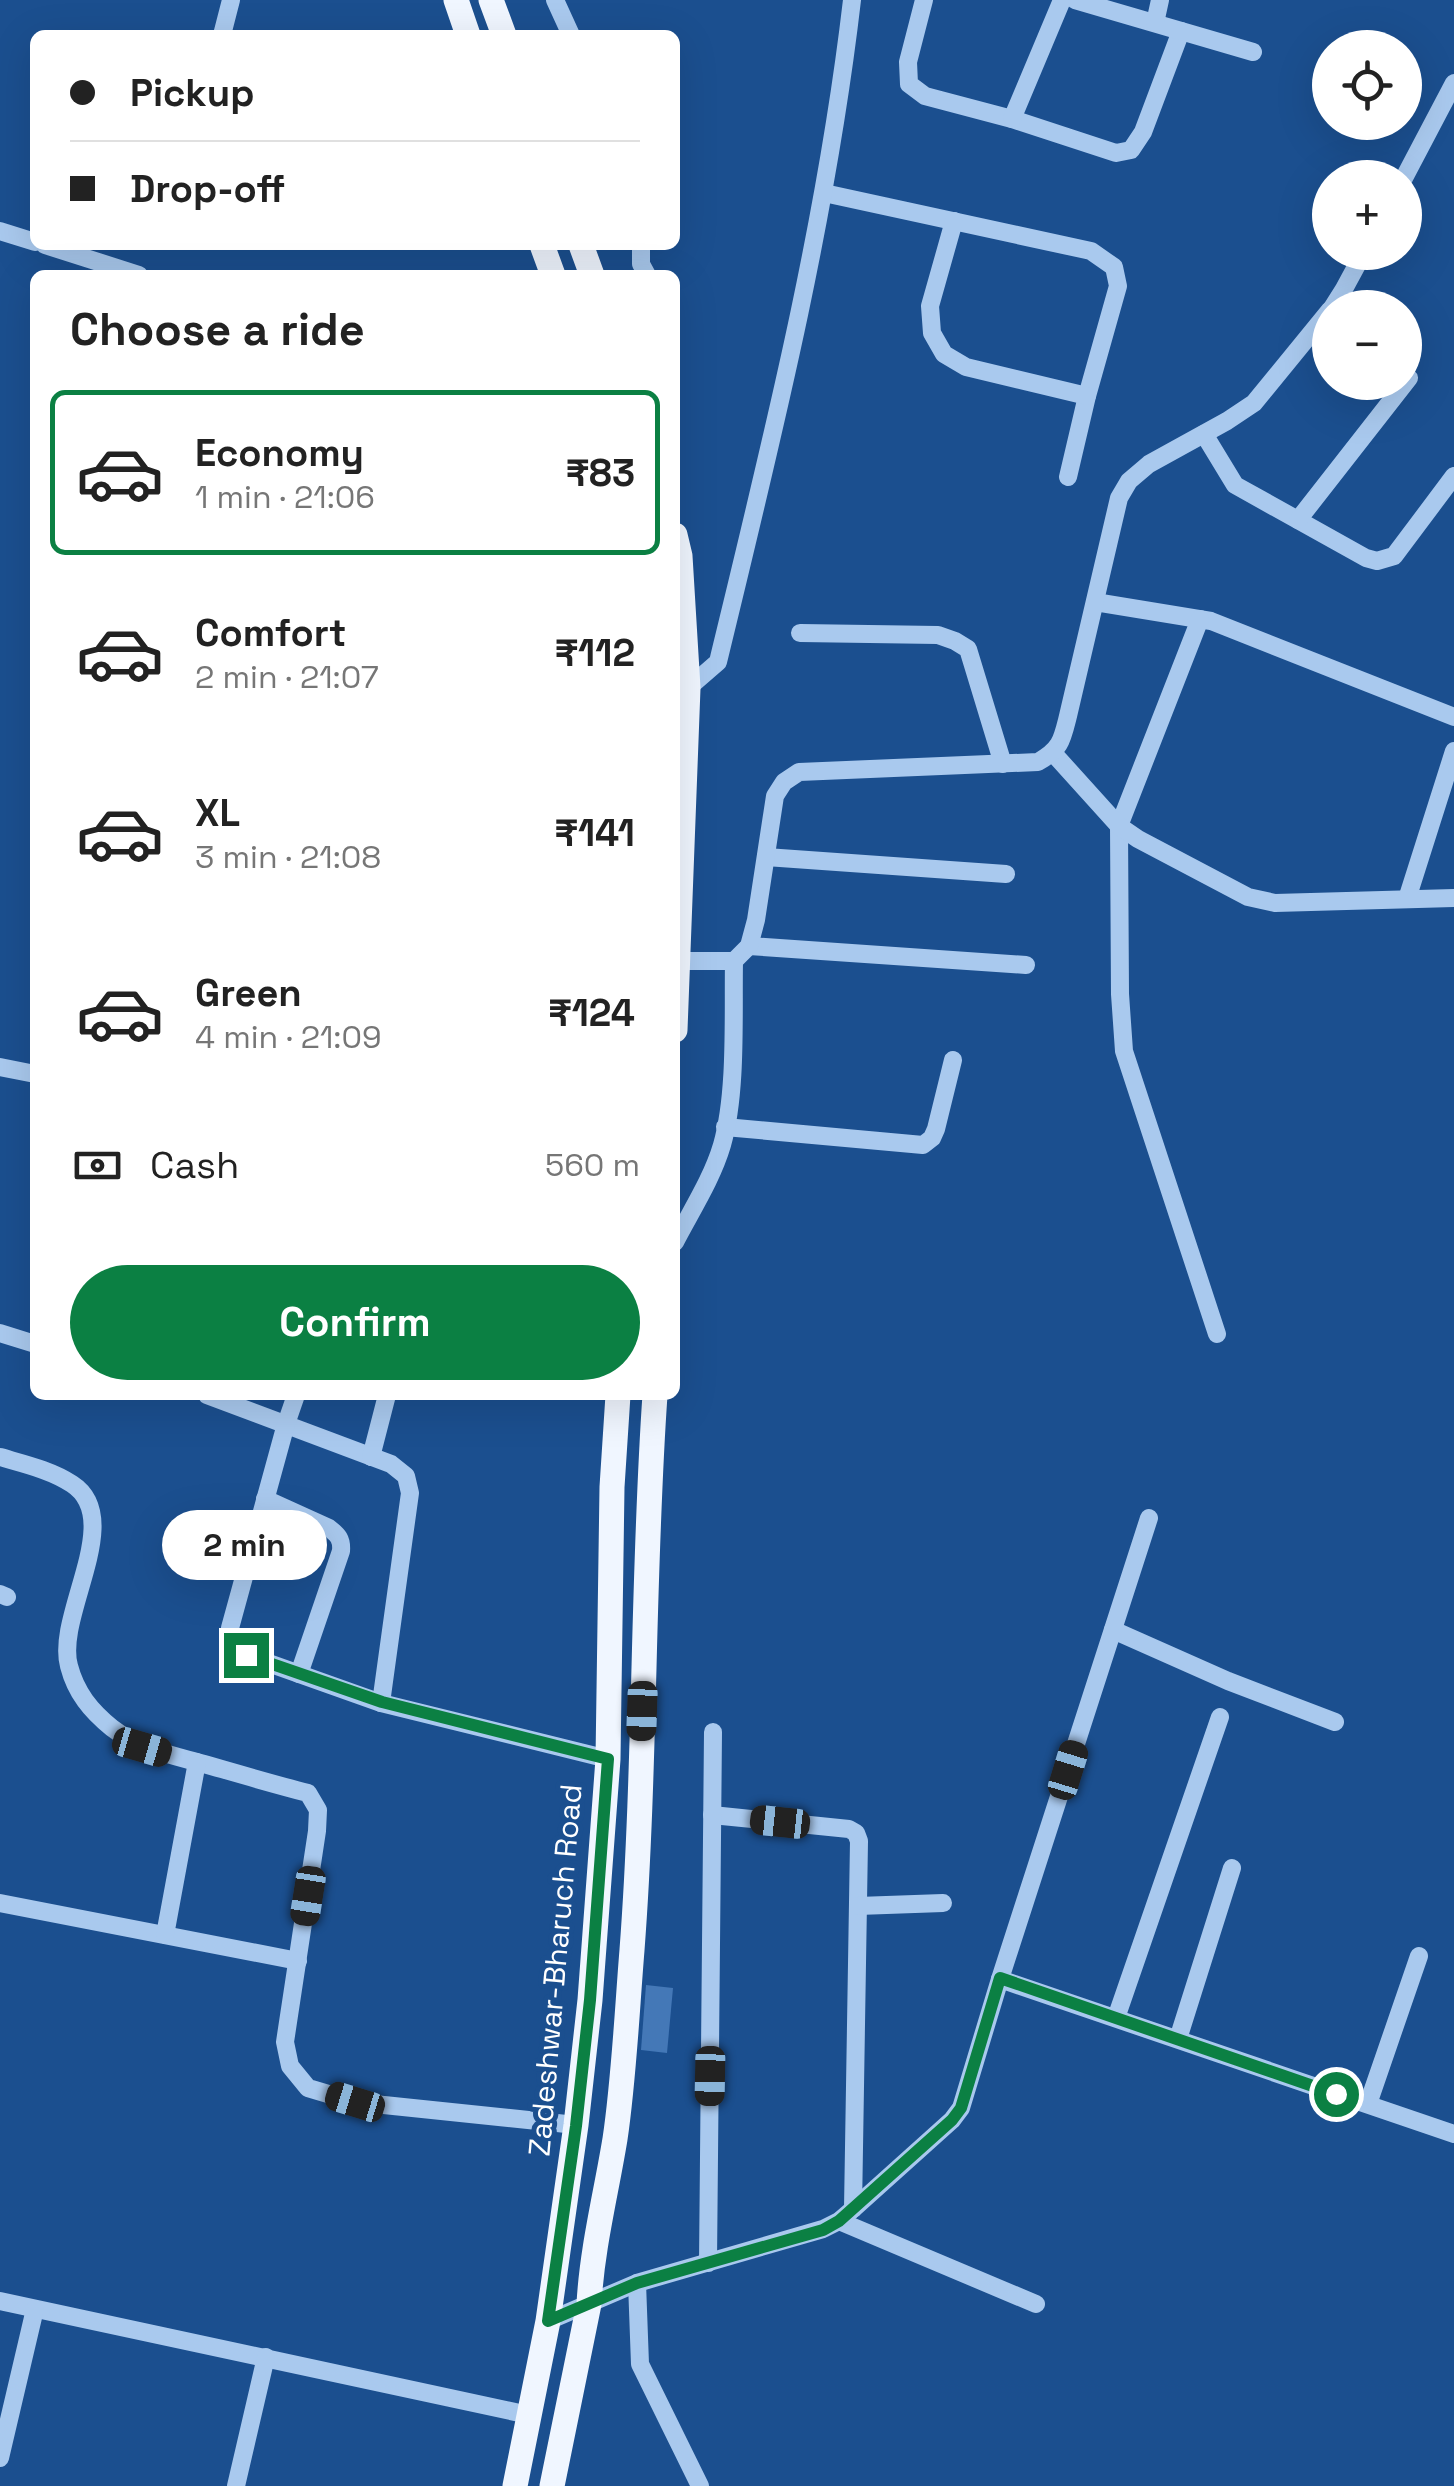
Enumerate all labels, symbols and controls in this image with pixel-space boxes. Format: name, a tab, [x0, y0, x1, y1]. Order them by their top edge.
map controls	[1312, 30, 1422, 400]
button: locate	[1312, 30, 1422, 140]
text: Pickup	[130, 69, 254, 117]
button: +	[1312, 160, 1422, 270]
text: Drop-off	[130, 165, 285, 213]
button: −	[1312, 290, 1422, 400]
text: Choose a ride	[70, 301, 365, 358]
icon: car	[75, 428, 165, 518]
text: Economy	[195, 429, 364, 477]
text: ₹83	[565, 449, 635, 497]
text: 1 min · 21:06	[195, 477, 375, 517]
icon: car	[75, 608, 165, 698]
text: Comfort	[195, 609, 346, 657]
text: ₹112	[554, 629, 635, 677]
text: 2 min · 21:07	[195, 657, 379, 697]
icon: car	[75, 788, 165, 878]
text: XL	[195, 789, 240, 837]
text: ₹141	[554, 809, 635, 857]
text: 3 min · 21:08	[195, 837, 381, 877]
icon: car	[75, 968, 165, 1058]
text: Green	[195, 969, 302, 1017]
text: ₹124	[548, 989, 635, 1037]
text: 4 min · 21:09	[195, 1017, 382, 1057]
icon: cash	[70, 1138, 125, 1193]
text: Cash	[150, 1141, 239, 1189]
text: 560 m	[545, 1145, 640, 1185]
button: Confirm	[70, 1265, 640, 1380]
callout: 2 min	[164, 1510, 328, 1580]
text: 2 min	[203, 1525, 286, 1565]
route end	[224, 1633, 269, 1678]
car	[626, 1680, 658, 1742]
car	[109, 1724, 175, 1770]
car	[1045, 1737, 1091, 1803]
street label: Zadeshwar-Bharuch Road	[519, 1782, 591, 2158]
car	[749, 1804, 811, 1840]
car	[288, 1864, 328, 1928]
car	[694, 2046, 726, 2106]
route start	[1314, 2072, 1359, 2117]
car	[322, 2079, 388, 2125]

